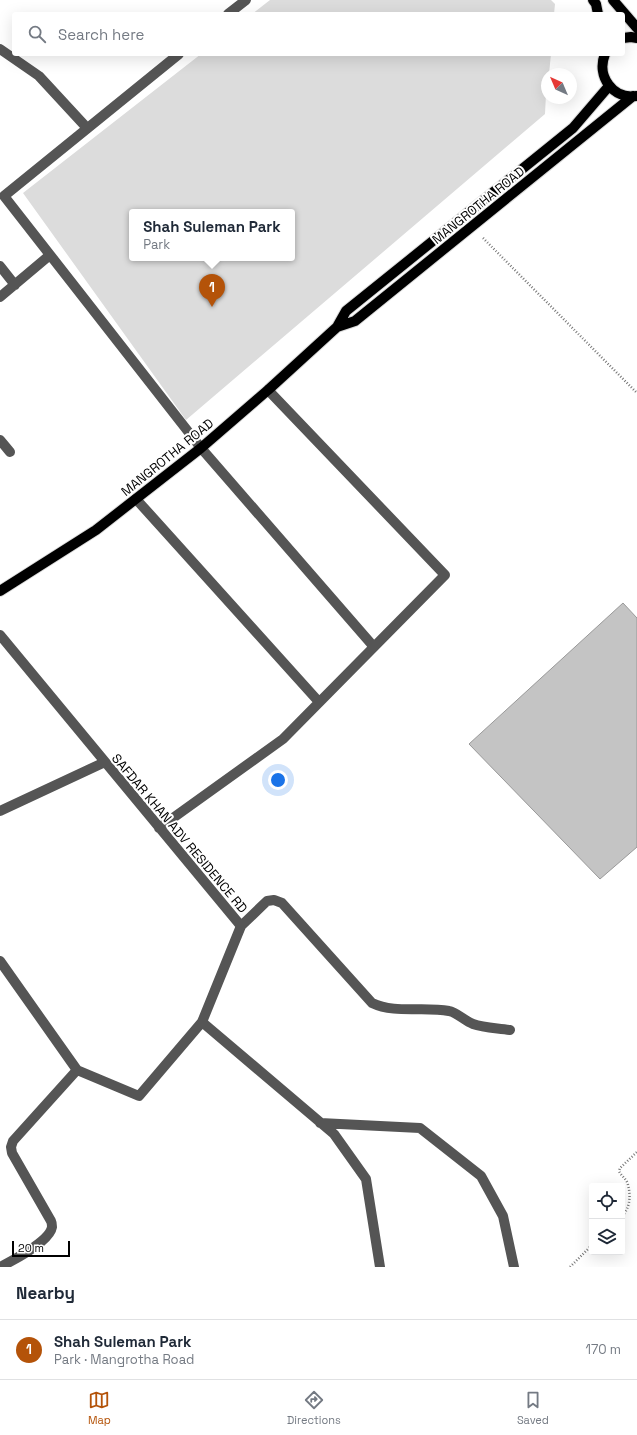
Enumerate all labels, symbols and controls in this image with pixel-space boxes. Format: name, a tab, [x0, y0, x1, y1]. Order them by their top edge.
search box	[12, 12, 625, 56]
icon: search	[26, 23, 48, 45]
text: Search here	[58, 25, 144, 44]
north arrow	[541, 68, 577, 104]
street label: MANGROTHA ROAD	[429, 163, 528, 248]
popup	[129, 209, 295, 261]
text: Shah Suleman Park	[143, 217, 281, 236]
text: Park	[143, 236, 170, 253]
pin: 1	[199, 274, 225, 307]
street label: MANGROTHA ROAD	[118, 415, 217, 500]
street label: SAFDAR KHAN ADV RESIDENCE RD	[108, 750, 251, 916]
your location	[268, 770, 288, 790]
map controls	[589, 1183, 625, 1255]
button: locate	[589, 1183, 625, 1219]
button: layers	[589, 1219, 625, 1255]
scale bar	[12, 1239, 70, 1258]
text: 20 m	[18, 1241, 44, 1255]
text: Nearby	[16, 1282, 75, 1304]
text: Shah Suleman Park	[54, 1332, 192, 1351]
text: 1	[26, 1341, 32, 1358]
text: 170 m	[585, 1341, 621, 1358]
text: Park · Mangrotha Road	[54, 1351, 194, 1368]
tab: Map	[88, 1389, 111, 1427]
tab: Directions	[287, 1389, 341, 1427]
tab: Saved	[517, 1389, 549, 1427]

